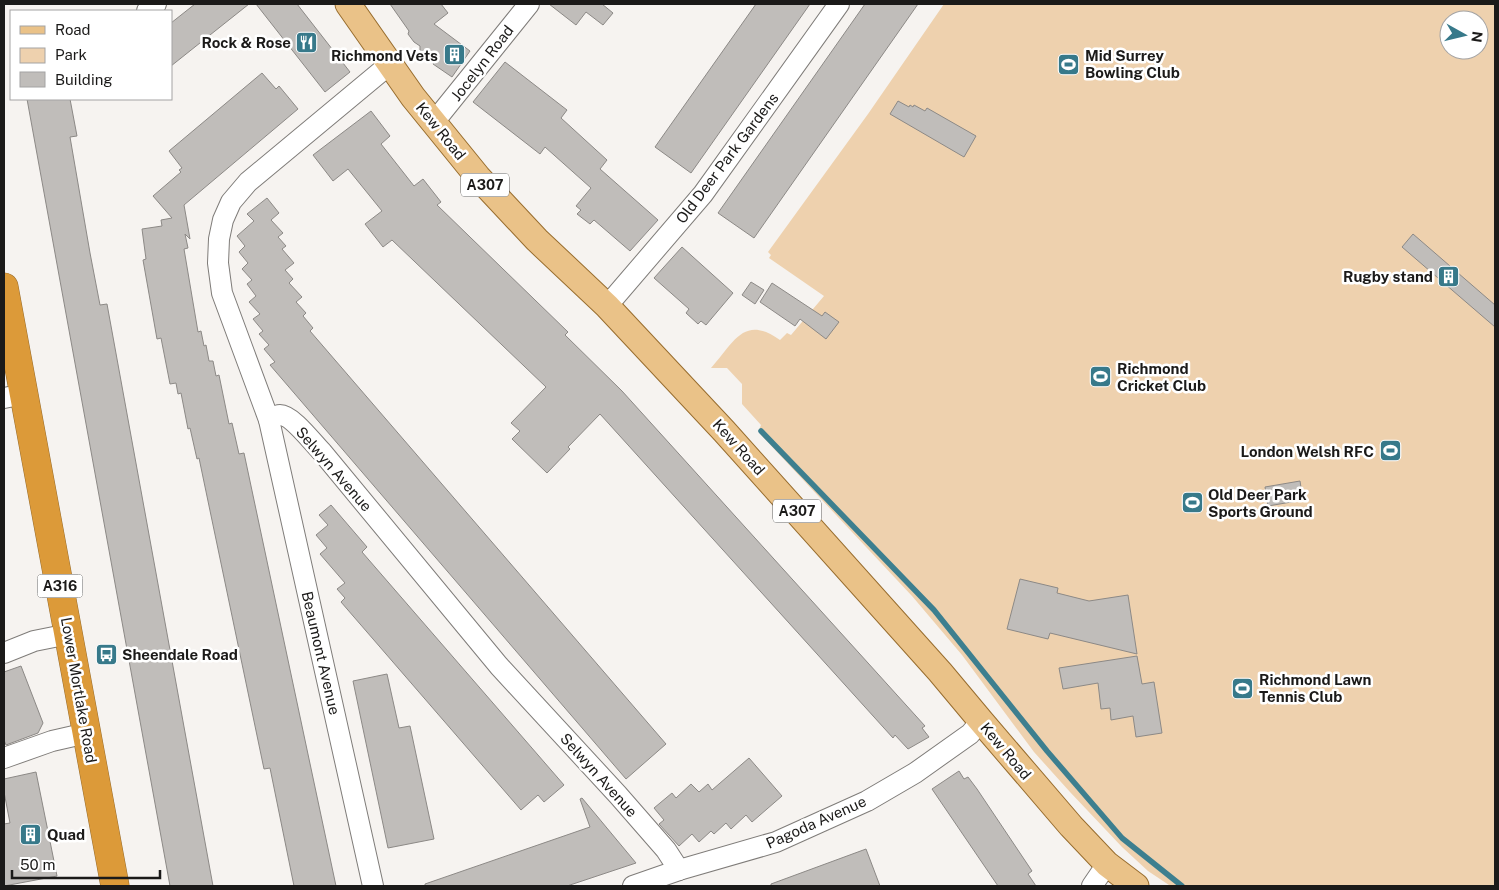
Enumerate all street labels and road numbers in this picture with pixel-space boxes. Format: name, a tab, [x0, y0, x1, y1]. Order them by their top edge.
street label: Jocelyn Road	[447, 22, 517, 104]
street label: Old Deer Park Gardens	[672, 89, 782, 227]
street label: Kew Road	[413, 99, 469, 163]
road number: A307	[461, 174, 509, 196]
street label: Kew Road	[710, 416, 768, 478]
street label: Selwyn Avenue	[293, 423, 375, 515]
road number: A307	[773, 500, 821, 522]
road number: A316	[38, 574, 82, 598]
street label: Beaumont Avenue	[299, 590, 343, 716]
street label: Lower Mortlake Road	[58, 616, 100, 764]
street label: Kew Road	[977, 719, 1035, 783]
street label: Selwyn Avenue	[557, 730, 641, 820]
street label: Pagoda Avenue	[763, 792, 869, 852]

